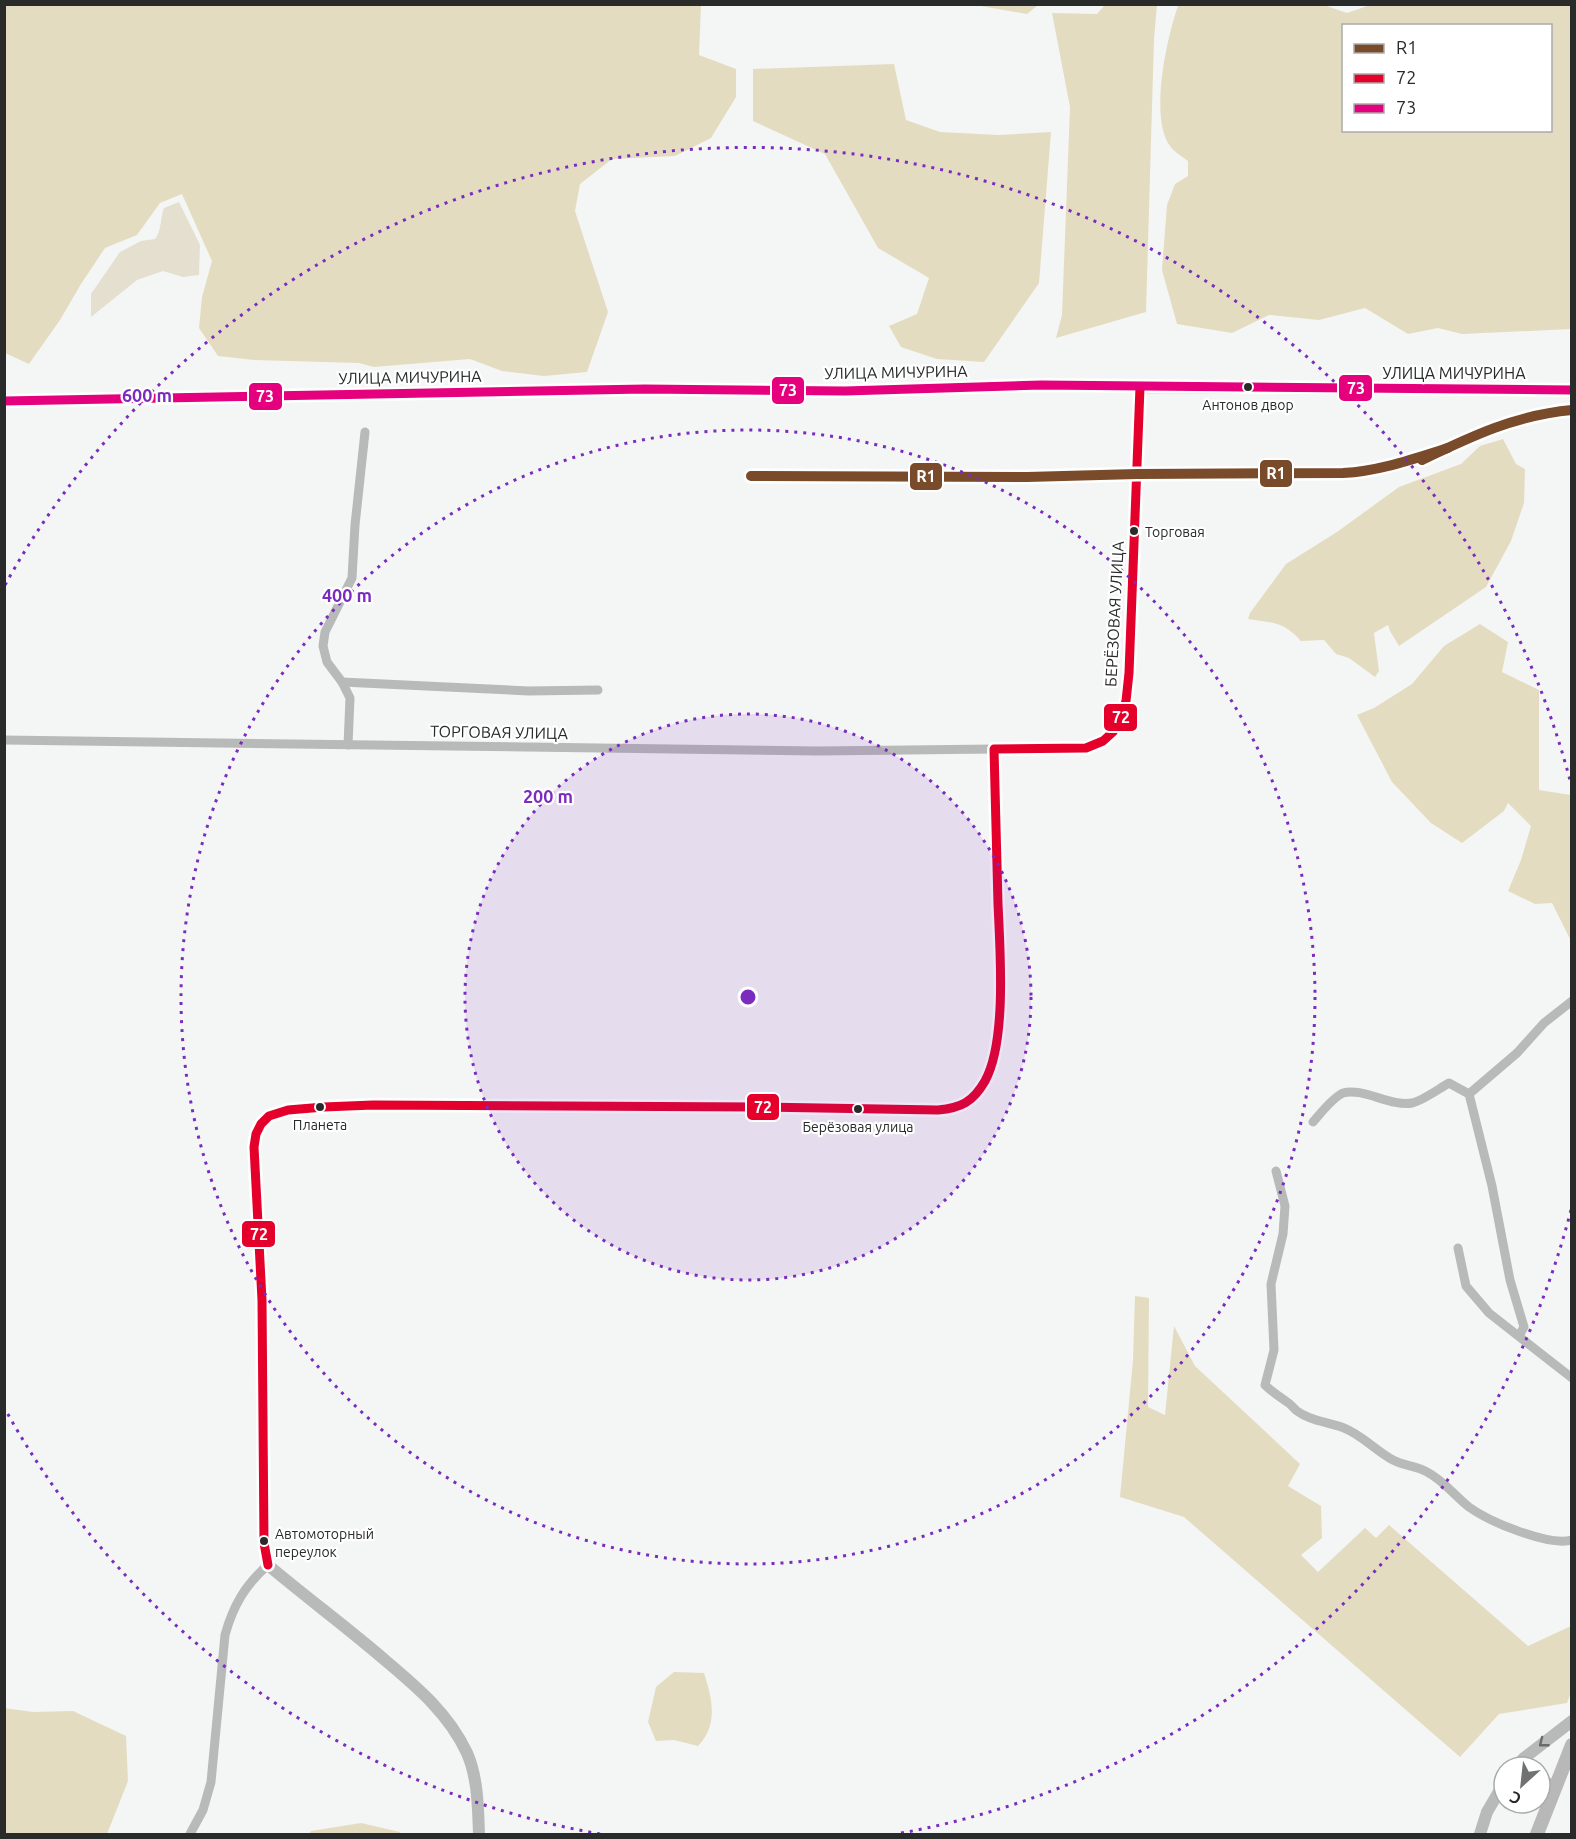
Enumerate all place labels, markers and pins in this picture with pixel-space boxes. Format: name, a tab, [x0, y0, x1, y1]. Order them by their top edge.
marker: Антонов двор	[1242, 381, 1254, 393]
place label: Антонов двор	[1202, 397, 1294, 413]
place label: Торговая	[1145, 524, 1205, 540]
marker: Торговая	[1128, 525, 1140, 537]
centre of rings	[738, 987, 758, 1007]
marker: Планета	[314, 1101, 326, 1113]
marker: Берёзовая улица	[852, 1103, 864, 1115]
place label: Планета	[293, 1117, 347, 1133]
place label: Берёзовая улица	[802, 1119, 914, 1135]
place label: Автомоторный переулок	[275, 1526, 374, 1560]
marker: Автомоторный переулок	[258, 1535, 270, 1547]

